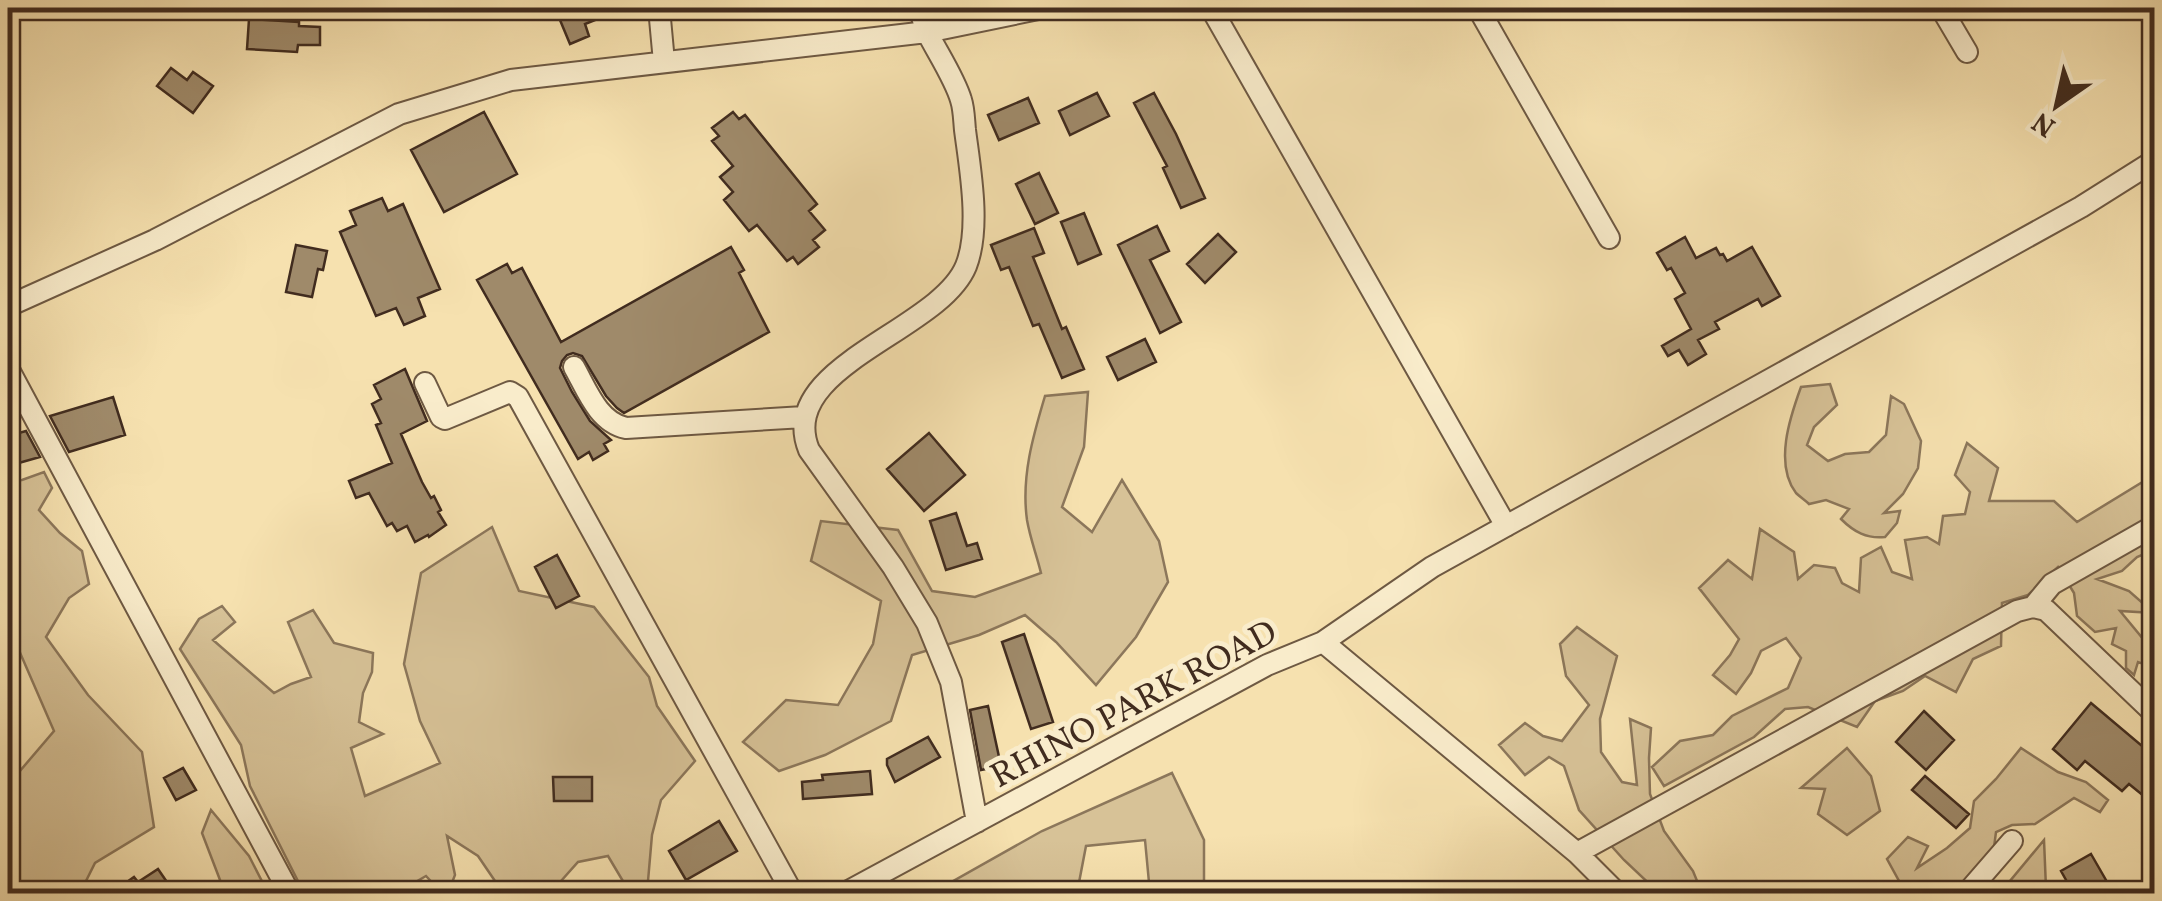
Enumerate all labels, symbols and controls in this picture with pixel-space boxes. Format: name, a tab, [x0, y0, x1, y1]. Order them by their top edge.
north arrow	[2007, 55, 2107, 155]
text: N	[2025, 102, 2064, 146]
street label: RHINO PARK ROAD	[983, 610, 1286, 802]

